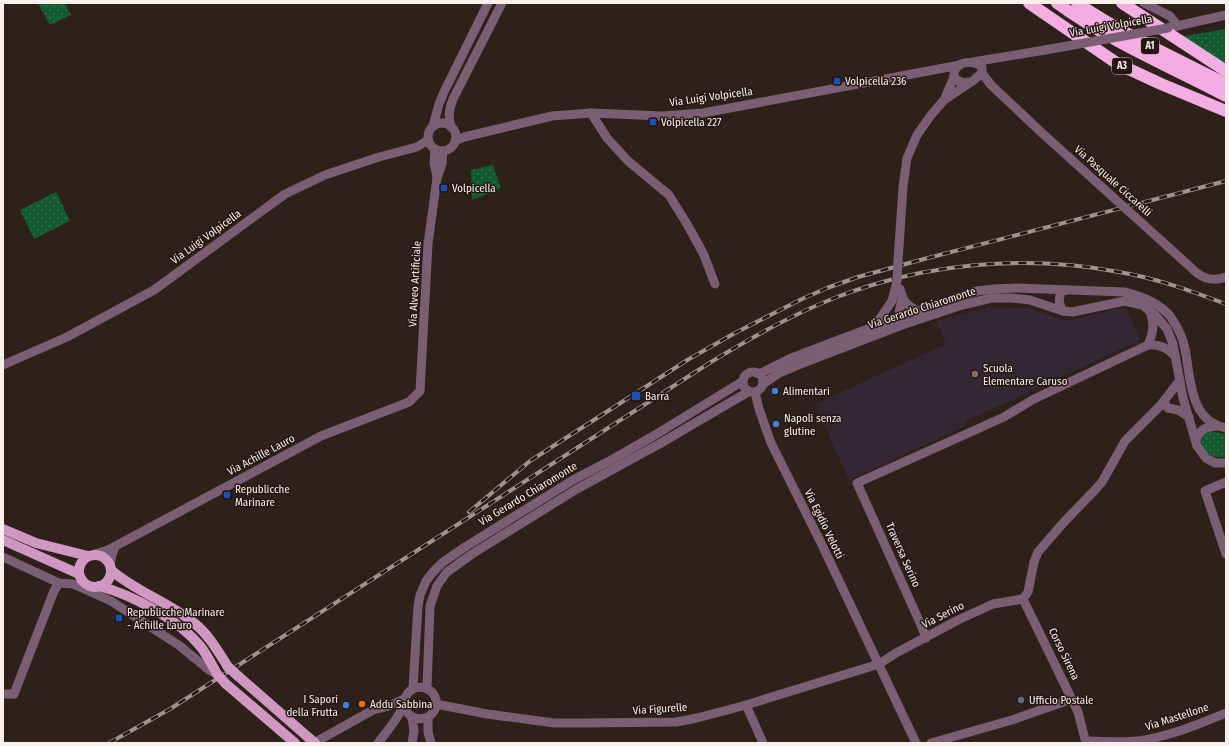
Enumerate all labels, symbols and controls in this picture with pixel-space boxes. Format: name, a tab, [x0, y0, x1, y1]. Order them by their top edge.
street label: Via Luigi Volpicella	[1069, 12, 1153, 40]
road number: A1	[1141, 38, 1159, 54]
road number: A3	[1112, 58, 1132, 74]
place label: Volpicella 236	[845, 75, 907, 88]
marker: Volpicella 236	[832, 76, 842, 86]
street label: Via Luigi Volpicella	[669, 85, 753, 109]
place label: Volpicella 227	[661, 116, 722, 129]
marker: Volpicella 227	[648, 117, 658, 127]
street label: Via Pasquale Ciccarelli	[1072, 143, 1155, 219]
place label: Volpicella	[452, 182, 496, 195]
marker: Volpicella	[439, 183, 449, 193]
street label: Via Luigi Volpicella	[168, 207, 244, 267]
street label: Via Alveo Artificiale	[406, 241, 424, 327]
street label: Via Gerardo Chiaromonte	[867, 284, 977, 332]
place label: Scuola Elementare Caruso	[983, 362, 1068, 388]
marker: Scuola Elementare Caruso	[970, 369, 980, 379]
place label: Alimentari	[783, 385, 830, 398]
marker: Alimentari	[770, 386, 780, 396]
marker: Barra	[630, 390, 642, 402]
place label: Barra	[645, 390, 669, 403]
place label: Napoli senza glutine	[784, 412, 842, 438]
marker: Napoli senza glutine	[771, 419, 781, 429]
street label: Via Achille Lauro	[225, 432, 297, 478]
street label: Via Gerardo Chiaromonte	[476, 459, 580, 529]
place label: Republicche Marinare	[235, 483, 290, 509]
street label: Via Egidio Velotti	[802, 487, 847, 561]
marker: Republicche Marinare	[222, 490, 232, 500]
street label: Traversa Serino	[883, 521, 923, 589]
street label: Via Serino	[920, 599, 966, 631]
place label: Republicche Marinare - Achille Lauro	[127, 606, 224, 632]
marker: Republicche Marinare - Achille Lauro	[114, 613, 124, 623]
street label: Corso Sirena	[1046, 626, 1082, 682]
place label: I Sapori della Frutta	[286, 693, 338, 719]
place label: Ufficio Postale	[1029, 694, 1093, 707]
marker: Ufficio Postale	[1016, 695, 1026, 705]
place label: Addu Sabbina	[370, 698, 432, 711]
marker: Addu Sabbina	[357, 699, 367, 709]
marker: I Sapori della Frutta	[341, 700, 351, 710]
street label: Via Figurelle	[632, 701, 688, 717]
street label: Via Mastellone	[1144, 701, 1210, 733]

